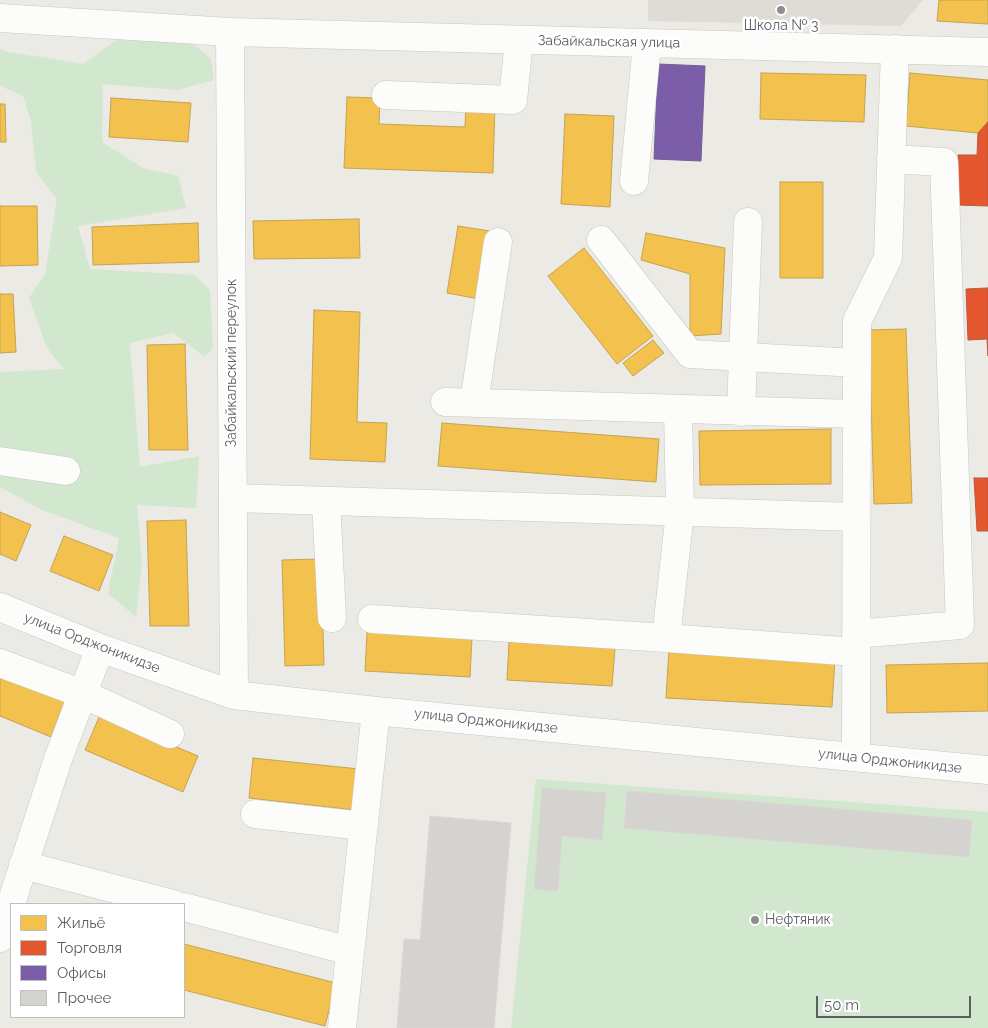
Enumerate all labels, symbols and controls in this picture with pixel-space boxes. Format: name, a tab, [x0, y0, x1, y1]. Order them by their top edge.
marker: Школа № 3	[775, 4, 787, 16]
place label: Школа № 3	[744, 18, 818, 34]
street label: Забайкальская улица	[538, 32, 680, 52]
street label: Забайкальский переулок	[224, 279, 240, 447]
street label: улица Орджоникидзе	[21, 609, 163, 677]
street label: улица Орджоникидзе	[413, 705, 559, 737]
street label: улица Орджоникидзе	[817, 745, 963, 777]
legend	[10, 903, 185, 1018]
place label: Нефтяник	[765, 912, 831, 928]
text: Жильё	[57, 914, 105, 932]
marker: Нефтяник	[749, 914, 761, 926]
text: Торговля	[57, 939, 122, 957]
text: Офисы	[57, 964, 106, 982]
scale bar	[818, 986, 973, 1018]
text: Прочее	[57, 989, 111, 1007]
text: 50 m	[824, 996, 859, 1014]

